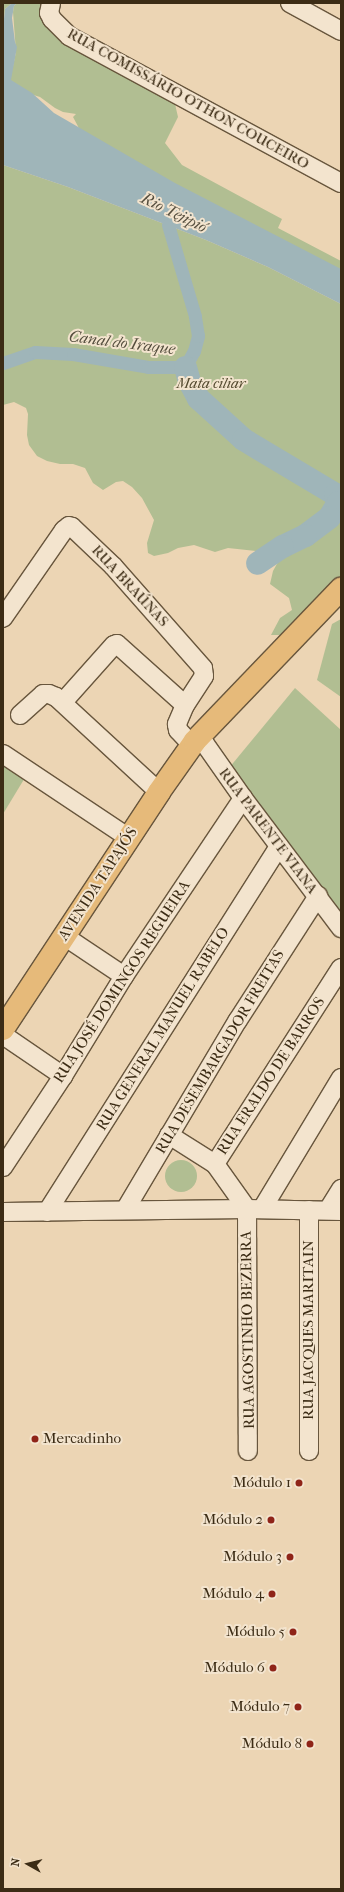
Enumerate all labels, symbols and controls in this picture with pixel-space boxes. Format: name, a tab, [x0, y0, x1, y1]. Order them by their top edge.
street label: RUA COMISSÁRIO OTHON COUCEIRO	[64, 25, 312, 173]
water label: Rio Tejipió	[138, 189, 210, 237]
water label: Canal do Iraque	[68, 327, 176, 359]
park label: Mata ciliar	[176, 375, 246, 393]
street label: RUA BRAÚNAS	[88, 541, 172, 631]
street label: RUA PARENTE VIANA	[215, 764, 321, 898]
street label: AVENIDA TAPAJÓS	[55, 824, 141, 944]
street label: RUA JOSÉ DOMINGOS REGUEIRA	[50, 877, 194, 1087]
street label: RUA GENERAL MANUEL RABELO	[93, 924, 233, 1134]
street label: RUA DESEMBARGADOR FREITAS	[152, 947, 288, 1157]
street label: RUA ERALDO DE BARROS	[213, 994, 329, 1158]
street label: RUA AGOSTINHO BEZERRA	[237, 1231, 259, 1429]
street label: RUA JACQUES MARITAIN	[300, 1240, 318, 1420]
place label: Mercadinho	[43, 1430, 121, 1448]
marker: Mercadinho	[30, 1434, 40, 1444]
place label: Módulo 1	[233, 1474, 291, 1492]
marker: Módulo 1	[294, 1478, 304, 1488]
place label: Módulo 2	[203, 1511, 263, 1529]
marker: Módulo 2	[266, 1515, 276, 1525]
place label: Módulo 3	[223, 1548, 282, 1566]
marker: Módulo 3	[285, 1552, 295, 1562]
place label: Módulo 4	[203, 1585, 264, 1603]
marker: Módulo 4	[267, 1589, 277, 1599]
place label: Módulo 5	[226, 1623, 285, 1641]
marker: Módulo 5	[288, 1627, 298, 1637]
place label: Módulo 6	[204, 1659, 265, 1677]
marker: Módulo 6	[268, 1663, 278, 1673]
place label: Módulo 7	[230, 1698, 290, 1716]
marker: Módulo 7	[293, 1702, 303, 1712]
place label: Módulo 8	[242, 1735, 302, 1753]
marker: Módulo 8	[305, 1739, 315, 1749]
north arrow	[8, 1844, 48, 1884]
text: N	[9, 1857, 23, 1867]

